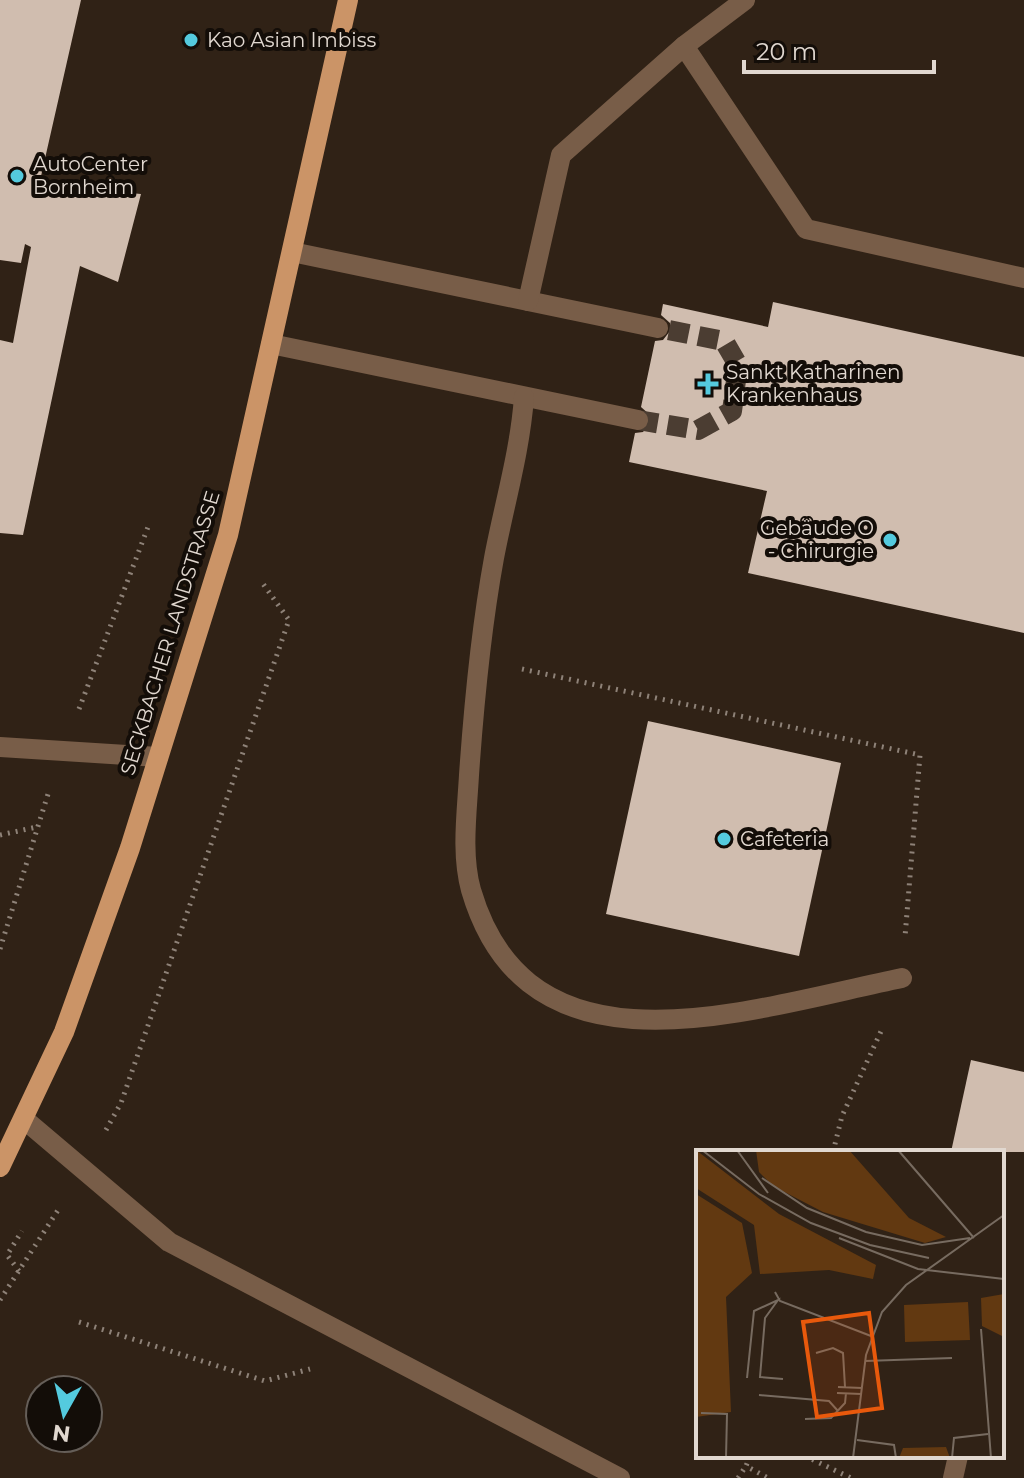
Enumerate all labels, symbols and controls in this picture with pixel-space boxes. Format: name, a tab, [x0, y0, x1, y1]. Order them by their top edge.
scale bar	[744, 24, 934, 74]
place label: Kao Asian Imbiss	[207, 28, 376, 52]
marker: Kao Asian Imbiss	[182, 31, 200, 49]
text: 20 m	[756, 37, 817, 66]
place label: AutoCenter Bornheim	[33, 152, 148, 199]
marker: AutoCenter Bornheim	[8, 167, 26, 185]
place label: Sankt Katharinen Krankenhaus	[726, 360, 901, 407]
marker: Sankt Katharinen Krankenhaus	[697, 373, 719, 395]
street label: SECKBACHER LANDSTRASSE	[115, 488, 225, 778]
place label: Gebäude O - Chirurgie	[760, 516, 874, 563]
marker: Gebäude O - Chirurgie	[881, 531, 899, 549]
place label: Cafeteria	[740, 827, 829, 851]
marker: Cafeteria	[715, 830, 733, 848]
inset map	[696, 1150, 1004, 1458]
north arrow	[24, 1374, 104, 1454]
text: N	[51, 1419, 72, 1448]

